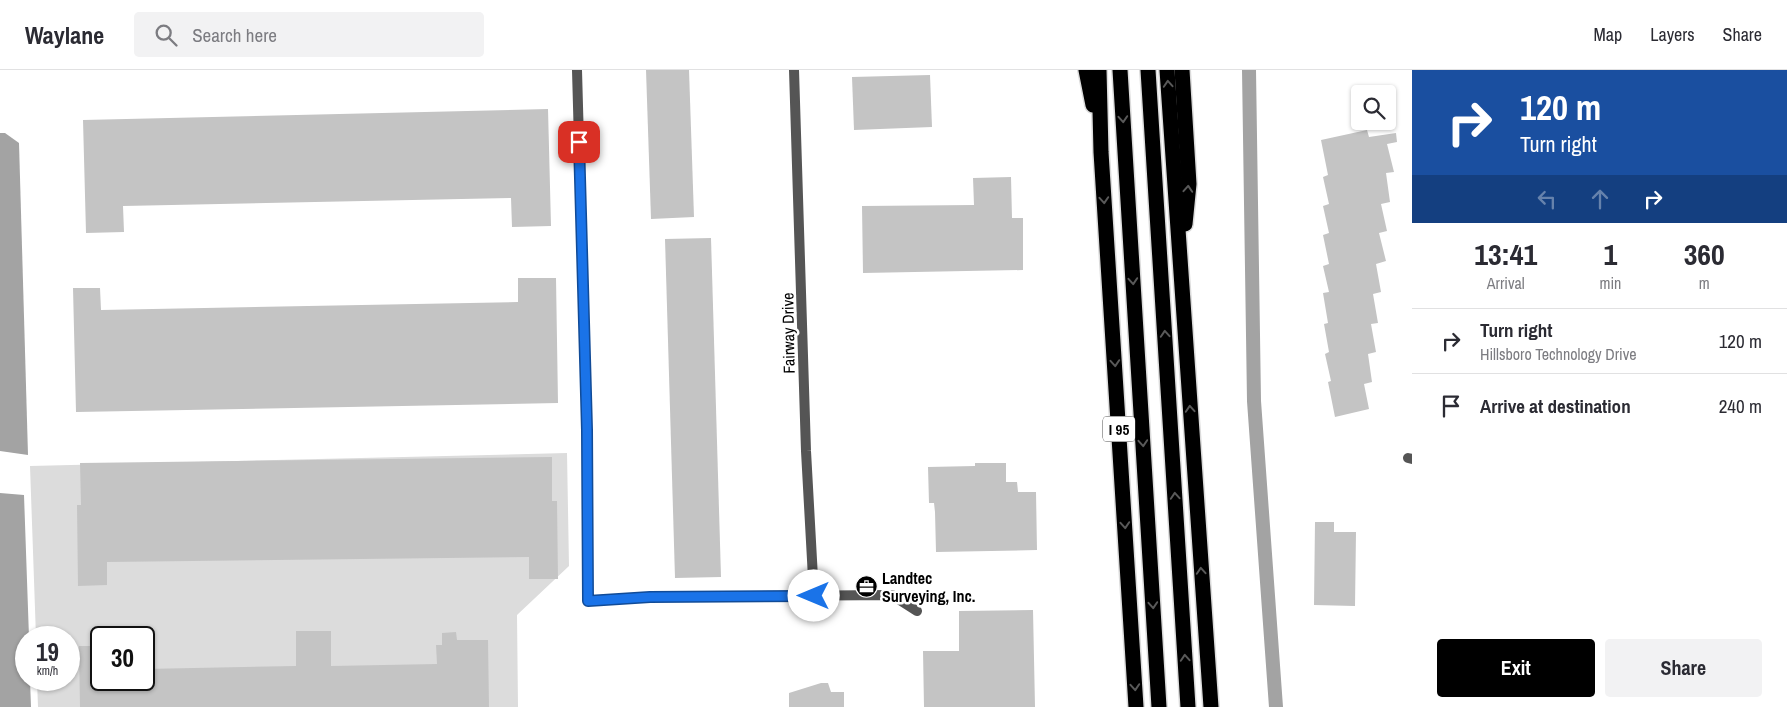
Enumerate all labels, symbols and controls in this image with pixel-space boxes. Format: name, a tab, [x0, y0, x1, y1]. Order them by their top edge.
search box	[134, 12, 484, 57]
text: Waylane	[25, 19, 104, 51]
icon: search	[152, 21, 180, 49]
text: Search here	[192, 22, 277, 48]
text: Map	[1594, 22, 1622, 47]
text: Layers	[1650, 22, 1695, 47]
text: Share	[1723, 22, 1762, 47]
one-way arrow	[1163, 80, 1174, 88]
text: 120 m	[1520, 84, 1601, 131]
map controls	[1351, 85, 1396, 130]
button: search	[1351, 85, 1396, 130]
icon: right	[1437, 90, 1502, 155]
one-way arrow	[1117, 115, 1128, 123]
pin	[558, 121, 600, 163]
icon: arrive	[565, 128, 593, 156]
text: Turn right	[1520, 129, 1597, 159]
one-way arrow	[1183, 185, 1194, 193]
icon: left	[1533, 185, 1561, 213]
icon: ahead	[1586, 185, 1614, 213]
icon: right	[1639, 185, 1667, 213]
one-way arrow	[1099, 197, 1110, 205]
text: 13:41	[1474, 234, 1537, 274]
text: 1	[1604, 234, 1617, 274]
text: 360	[1684, 234, 1725, 274]
text: Arrival	[1487, 272, 1525, 294]
text: min	[1599, 272, 1621, 294]
text: m	[1699, 272, 1710, 294]
one-way arrow	[1127, 277, 1138, 285]
street label: Fairway Drive	[776, 292, 800, 374]
text: Turn right	[1480, 317, 1552, 343]
icon: right	[1437, 327, 1465, 355]
text: 120 m	[1719, 328, 1762, 354]
one-way arrow	[1159, 330, 1170, 338]
text: Hillsboro Technology Drive	[1480, 343, 1637, 365]
one-way arrow	[1109, 359, 1120, 367]
icon: arrive	[1437, 392, 1465, 420]
text: Arrive at destination	[1480, 393, 1631, 419]
text: 240 m	[1719, 393, 1762, 419]
one-way arrow	[1185, 405, 1196, 413]
road number: I 95	[1103, 416, 1135, 442]
one-way arrow	[1137, 439, 1148, 447]
one-way arrow	[1169, 492, 1180, 500]
one-way arrow	[1119, 521, 1130, 529]
place label: Landtec Surveying, Inc.	[882, 567, 975, 607]
one-way arrow	[1196, 567, 1207, 575]
position arrow	[787, 569, 839, 621]
office icon: Landtec Surveying, Inc.	[854, 575, 878, 599]
one-way arrow	[1148, 601, 1159, 609]
speed limit sign: 30	[90, 626, 155, 691]
text: 19	[36, 635, 59, 669]
button: Exit	[1437, 639, 1595, 697]
button: Share	[1605, 639, 1762, 697]
one-way arrow	[1179, 654, 1190, 662]
text: km/h	[37, 663, 58, 679]
one-way arrow	[1130, 683, 1141, 691]

